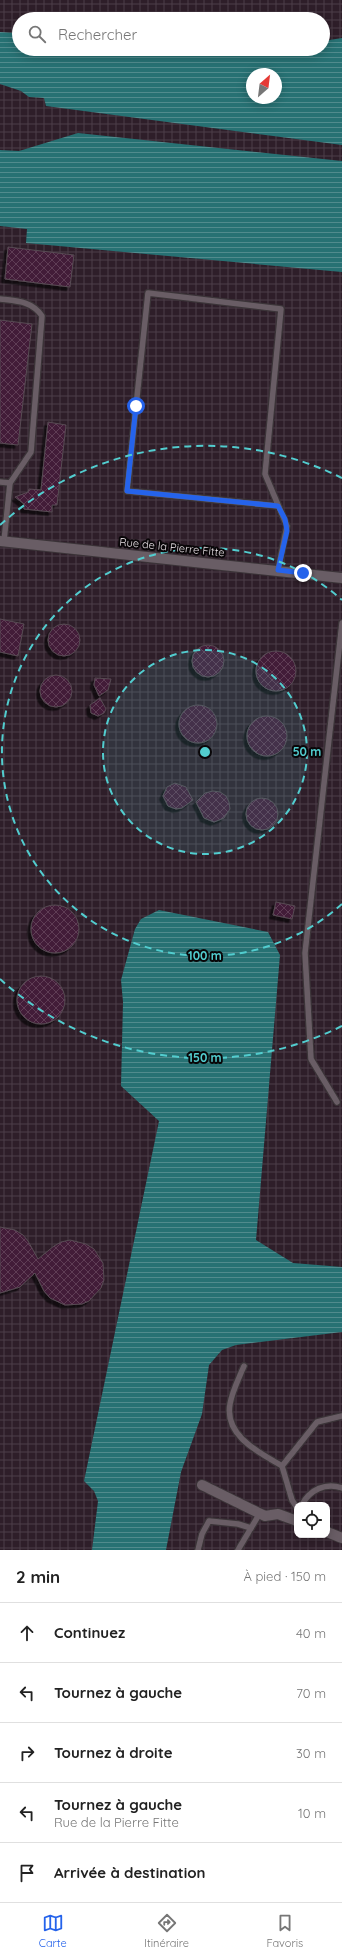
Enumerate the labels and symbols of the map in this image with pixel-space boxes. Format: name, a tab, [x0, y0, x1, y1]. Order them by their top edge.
north arrow	[246, 68, 282, 104]
route start	[127, 397, 145, 415]
street label: Rue de la Pierre Fitte	[119, 535, 225, 559]
route end	[294, 564, 312, 582]
text: 50 m	[293, 744, 321, 759]
centre of rings	[198, 745, 212, 759]
text: 100 m	[188, 948, 222, 963]
text: 150 m	[188, 1050, 222, 1065]

